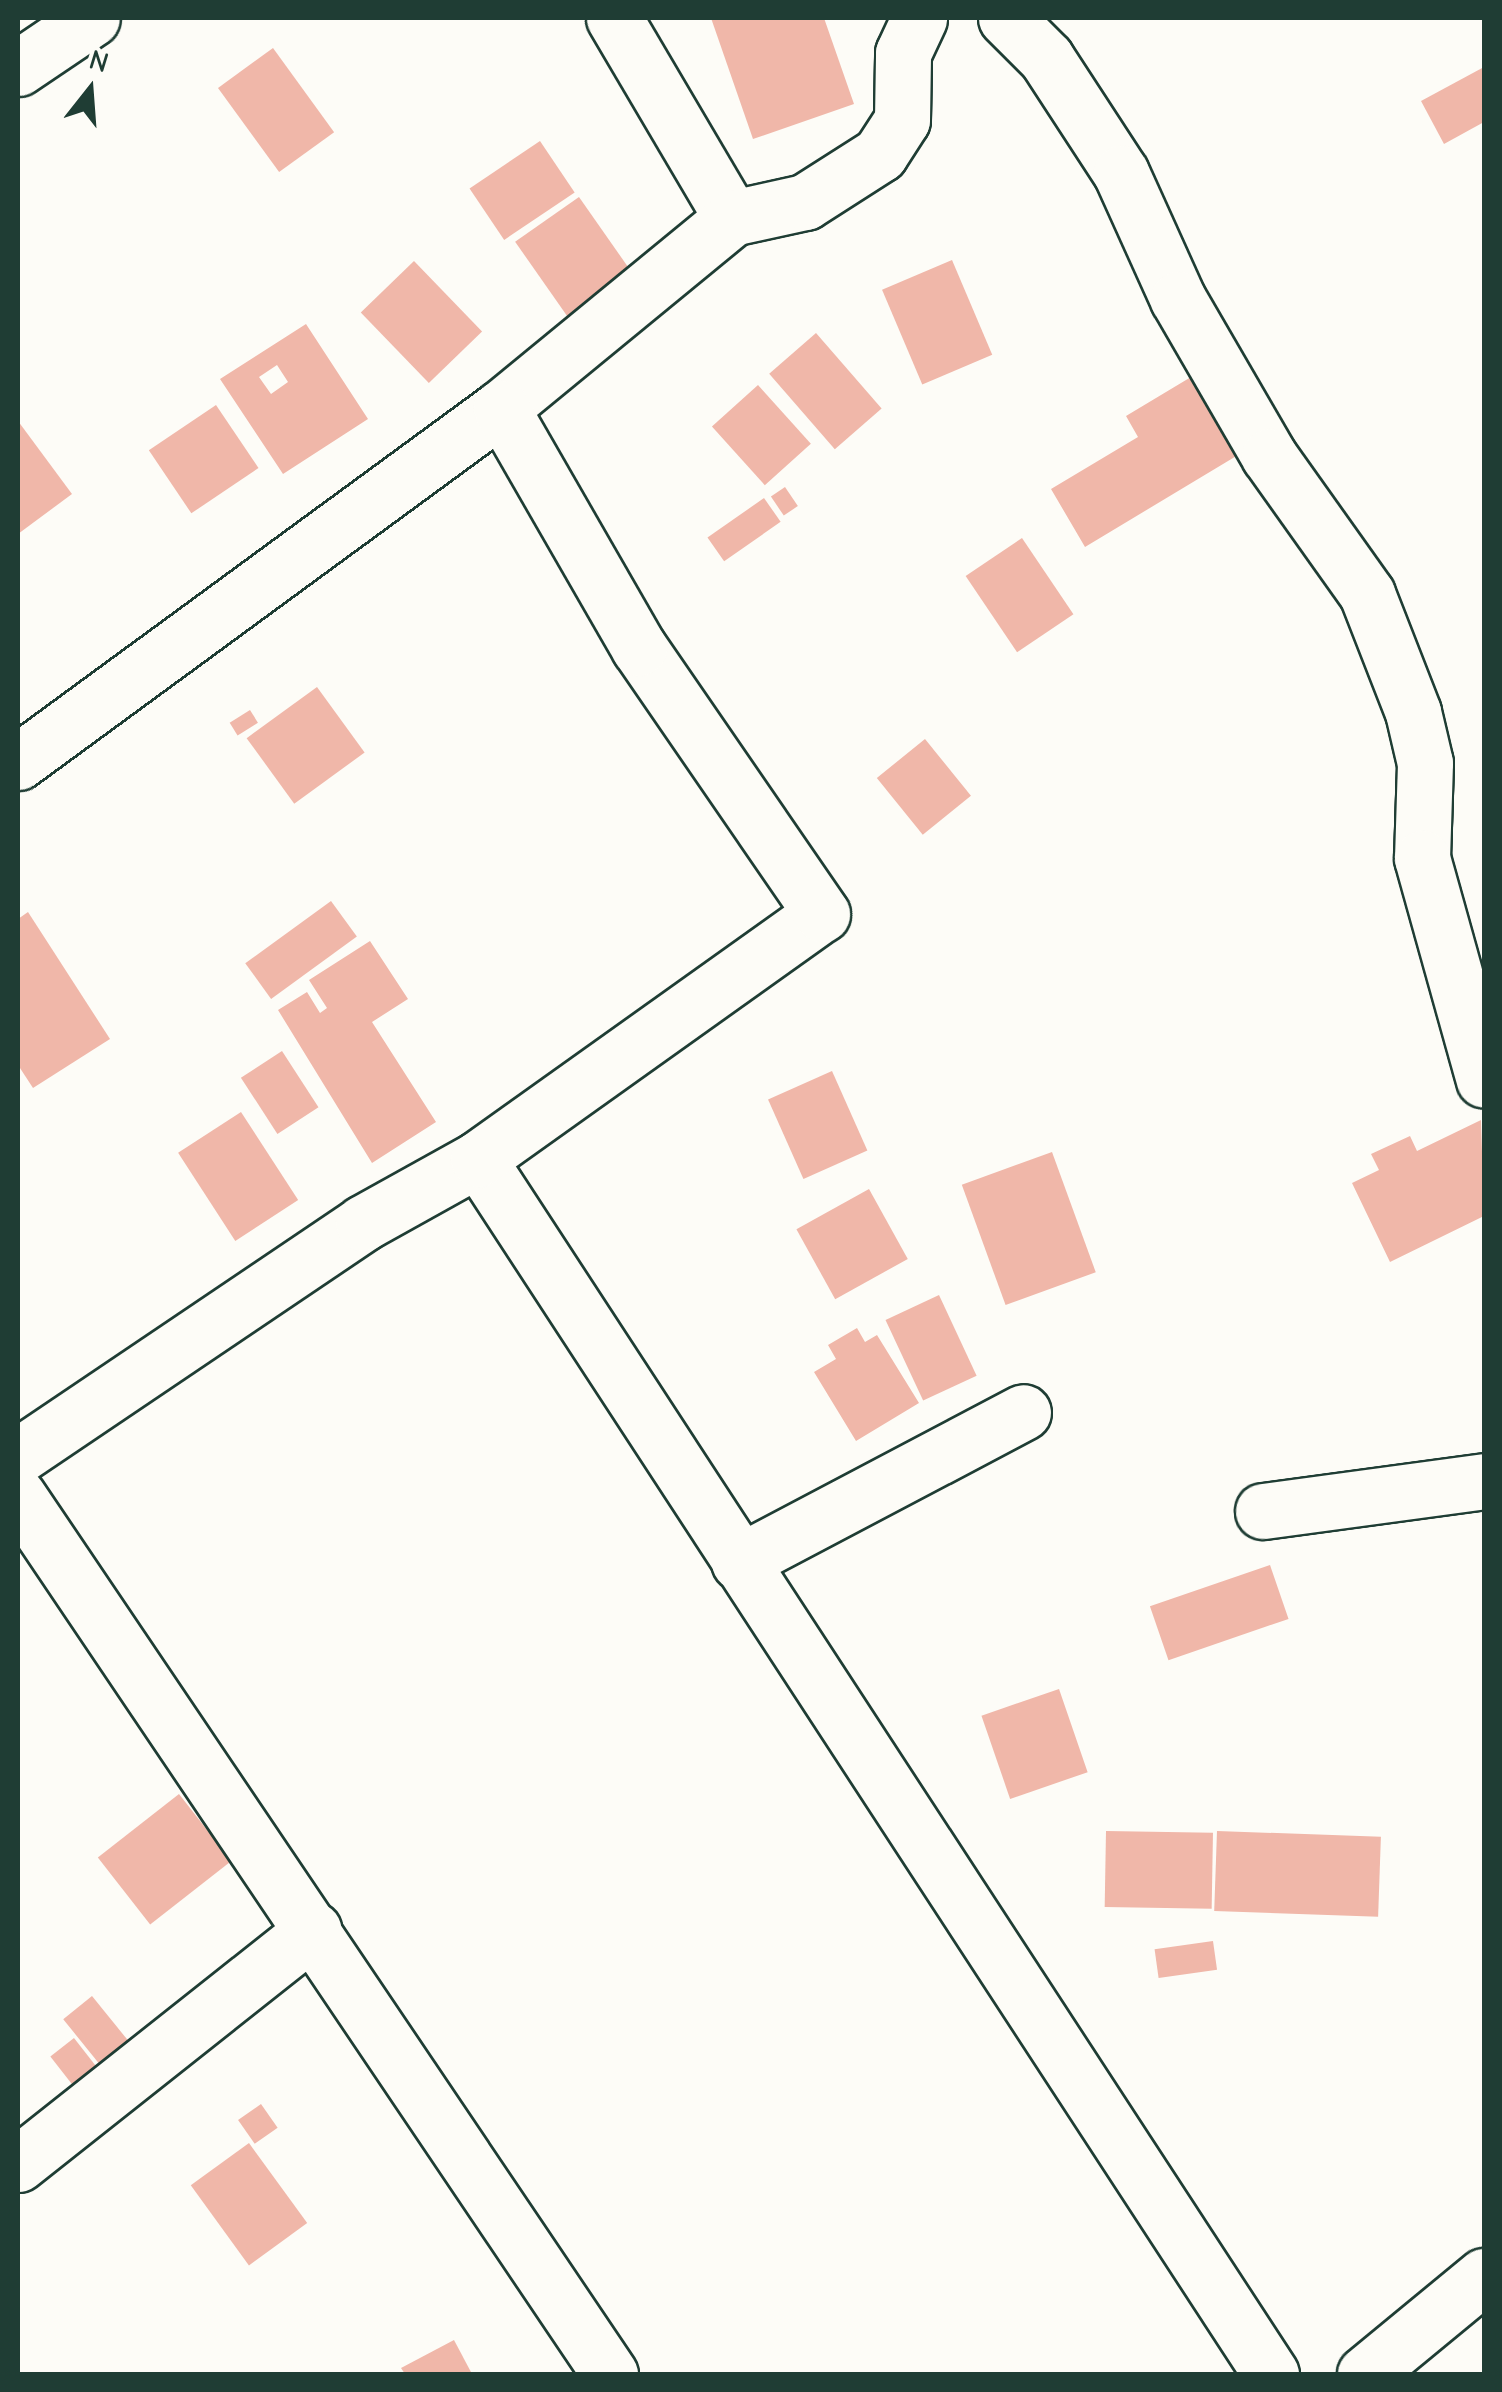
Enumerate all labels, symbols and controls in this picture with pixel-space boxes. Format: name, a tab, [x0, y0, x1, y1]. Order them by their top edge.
north arrow	[40, 40, 140, 140]
text: N	[85, 43, 112, 79]

